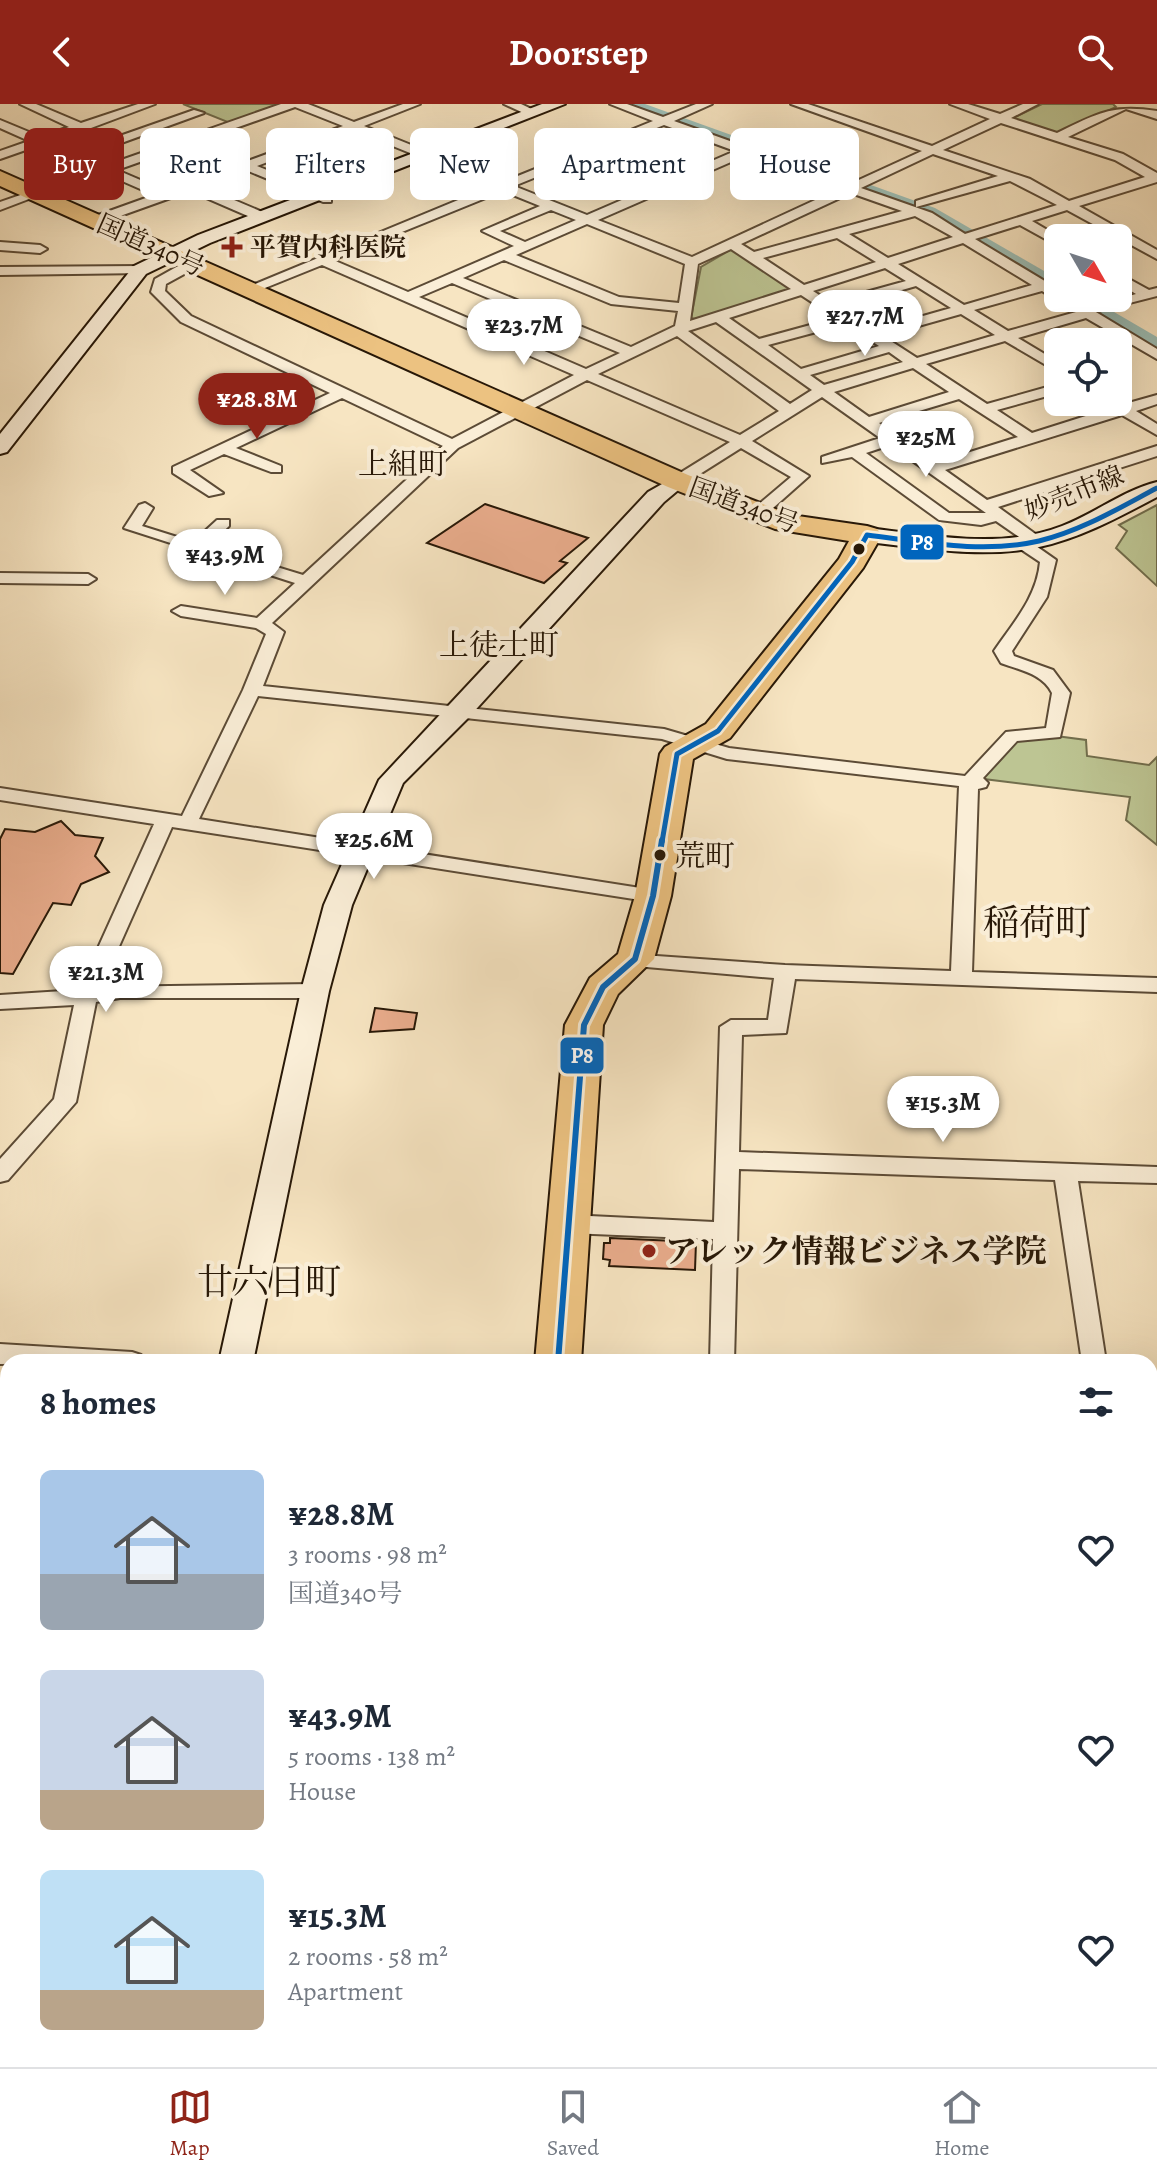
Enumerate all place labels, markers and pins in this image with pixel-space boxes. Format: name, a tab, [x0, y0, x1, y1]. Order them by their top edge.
place label: 平賀内科医院	[250, 230, 406, 265]
marker: 平賀内科医院	[221, 236, 243, 258]
pin: ¥27.7M	[800, 290, 930, 358]
pin: ¥23.7M	[459, 299, 589, 367]
pin: ¥28.8M	[192, 373, 322, 441]
pin: ¥25M	[879, 411, 973, 479]
pin: ¥43.9M	[160, 529, 290, 597]
unlabelled marker	[851, 541, 867, 557]
pin: ¥25.6M	[309, 813, 439, 881]
place label: 荒町	[675, 836, 735, 876]
marker: 荒町	[652, 847, 668, 863]
pin: ¥21.3M	[41, 946, 171, 1014]
pin: ¥15.3M	[878, 1076, 1008, 1144]
place label: アレック情報ビジネス学院	[665, 1229, 1046, 1273]
marker: アレック情報ビジネス学院	[640, 1242, 658, 1260]

